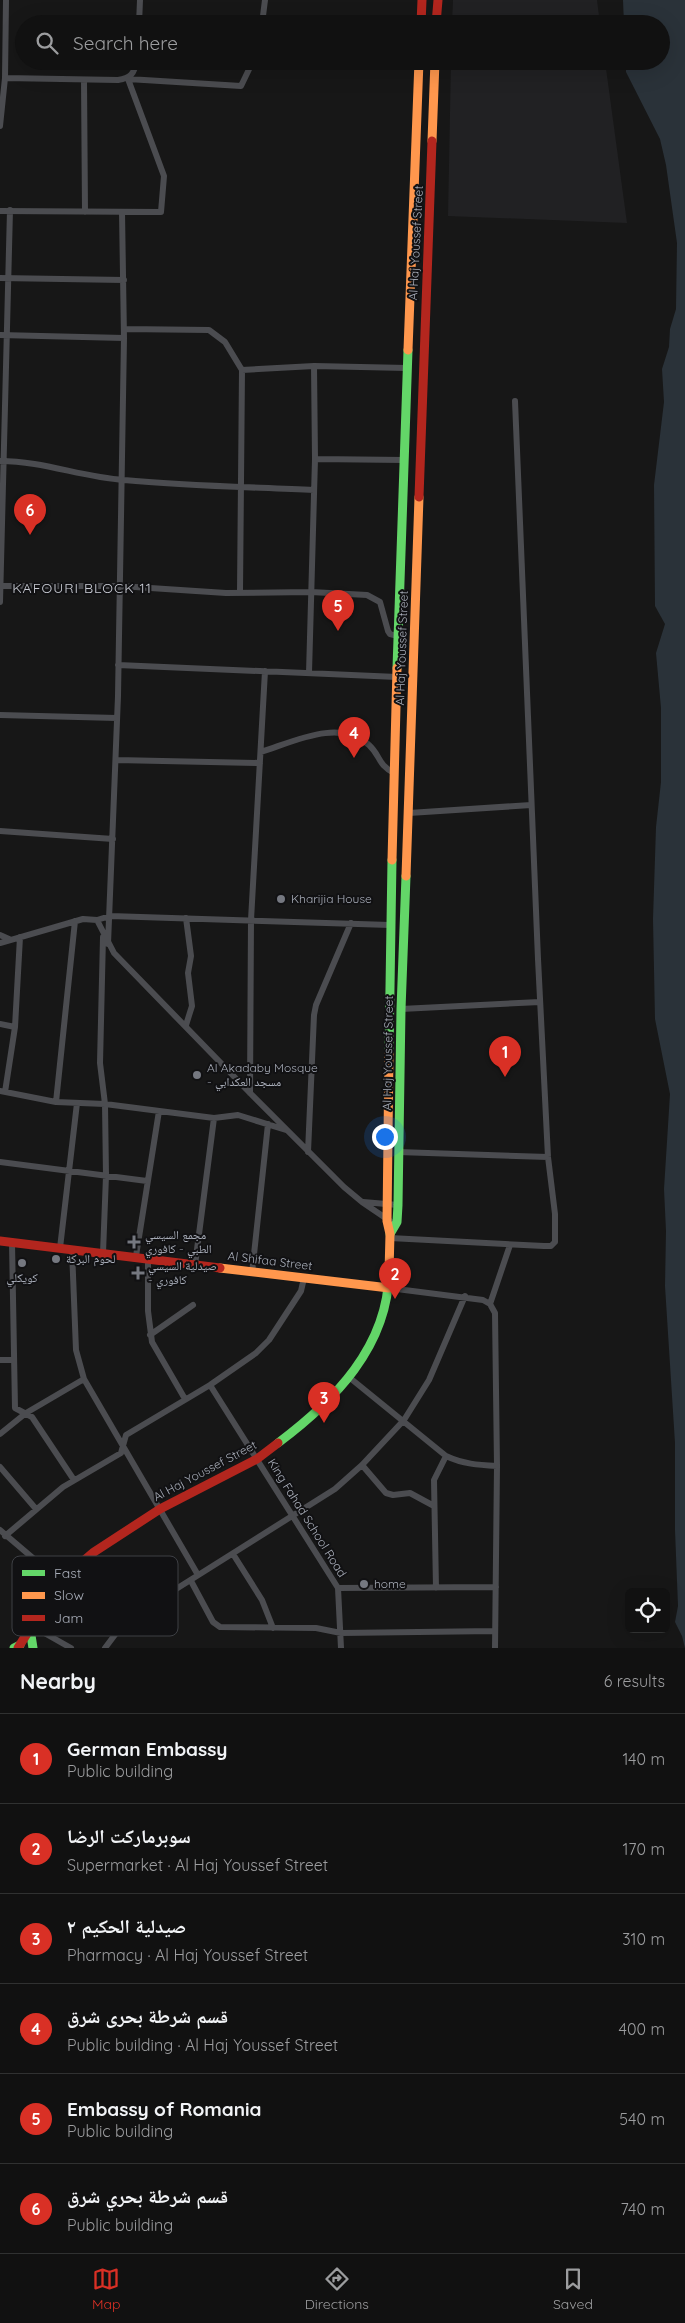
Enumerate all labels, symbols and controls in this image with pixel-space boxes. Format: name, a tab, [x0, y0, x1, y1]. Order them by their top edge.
search box	[15, 15, 670, 70]
icon: search	[33, 29, 61, 57]
text: Search here	[73, 31, 178, 55]
street label: Al Haj Youssef Street	[405, 185, 426, 301]
pin: 6	[14, 494, 46, 535]
district label: KAFOURI BLOCK 11	[12, 579, 152, 597]
pin: 5	[322, 590, 354, 631]
street label: Al Haj Youssef Street	[392, 590, 411, 706]
pin: 4	[338, 717, 370, 758]
place label: Kharijia House	[291, 891, 372, 906]
marker: Kharijia House	[275, 893, 287, 905]
street label: Al Haj Youssef Street	[379, 995, 396, 1111]
pin: 1	[489, 1036, 521, 1077]
place label: Al Akadaby Mosque - مسجد العكدابي	[207, 1060, 318, 1092]
marker: Al Akadaby Mosque - مسجد العكدابي	[191, 1069, 203, 1081]
your location	[372, 1124, 398, 1150]
place label: مجمع السيسي الطبي - كافوري	[145, 1227, 212, 1259]
marker: مجمع السيسي الطبي - كافوري	[127, 1235, 141, 1249]
street label: Al Shifaa Street	[227, 1248, 313, 1273]
place label: لحوم البركة	[66, 1251, 115, 1267]
marker: لحوم البركة	[50, 1253, 62, 1265]
marker: كويكلي	[16, 1257, 28, 1269]
place label: صيدلية السيسي - كافوري	[148, 1258, 217, 1290]
pin: 2	[379, 1258, 411, 1299]
marker: صيدلية السيسي - كافوري	[132, 1267, 144, 1279]
place label: كويكلي	[6, 1270, 38, 1288]
pin: 3	[308, 1382, 340, 1423]
street label: Al Haj Youssef Street	[150, 1437, 259, 1504]
street label: King Fahad School Road	[265, 1456, 350, 1580]
legend	[12, 1556, 178, 1636]
text: Fast	[54, 1564, 82, 1582]
place label: home	[374, 1576, 406, 1591]
marker: home	[358, 1578, 370, 1590]
text: Slow	[54, 1586, 84, 1604]
map controls	[625, 1588, 670, 1633]
button: locate	[625, 1588, 670, 1633]
text: Jam	[54, 1609, 83, 1627]
text: Nearby	[20, 1668, 96, 1694]
text: 6 results	[604, 1671, 665, 1691]
text: German Embassy	[67, 1737, 228, 1761]
text: 1	[33, 1749, 39, 1769]
text: 140 m	[622, 1749, 665, 1769]
text: Public building	[67, 1761, 173, 1781]
text: سوبرماركت الرضا	[67, 1824, 191, 1848]
text: 2	[31, 1839, 41, 1859]
text: 170 m	[622, 1839, 665, 1859]
text: Supermarket · Al Haj Youssef Street	[67, 1855, 328, 1875]
text: صيدلية الحكيم ٢	[67, 1914, 186, 1938]
text: 3	[32, 1929, 40, 1949]
text: 310 m	[622, 1929, 665, 1949]
text: Pharmacy · Al Haj Youssef Street	[67, 1945, 308, 1965]
text: قسم شرطة بحرى شرق	[67, 2004, 228, 2028]
text: 4	[31, 2019, 41, 2039]
text: 400 m	[619, 2019, 665, 2039]
text: Public building · Al Haj Youssef Street	[67, 2035, 338, 2055]
text: Embassy of Romania	[67, 2097, 262, 2121]
text: 5	[31, 2109, 41, 2129]
text: 540 m	[619, 2109, 665, 2129]
text: Public building	[67, 2121, 173, 2141]
text: قسم شرطة بحري شرق	[67, 2184, 228, 2208]
text: 6	[32, 2199, 40, 2219]
text: 740 m	[621, 2199, 665, 2219]
text: Public building	[67, 2215, 173, 2235]
tab: Map	[92, 2265, 121, 2313]
tab: Directions	[305, 2265, 369, 2313]
tab: Saved	[553, 2265, 593, 2313]

